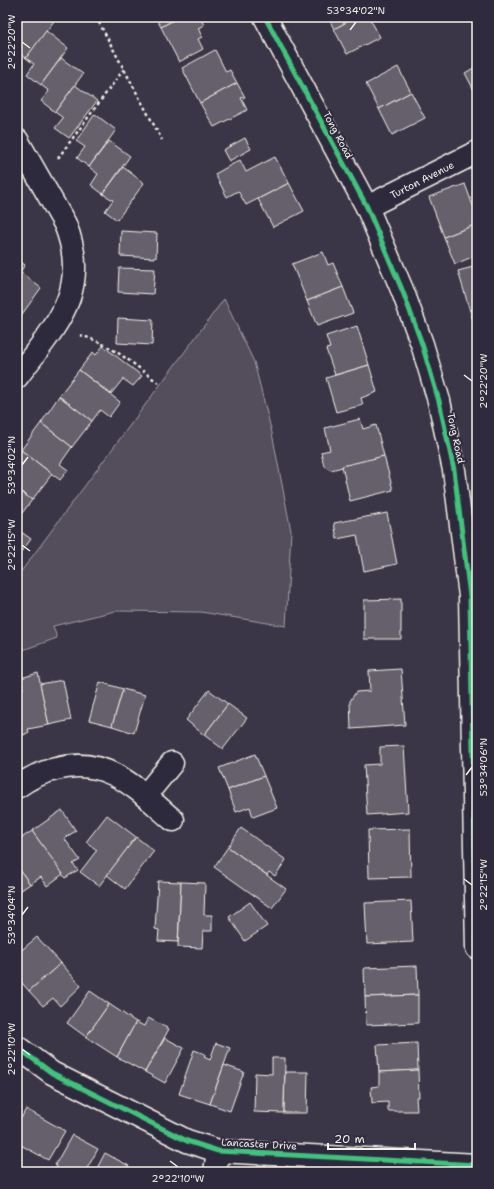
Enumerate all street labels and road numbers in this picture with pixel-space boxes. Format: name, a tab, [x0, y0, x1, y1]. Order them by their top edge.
street label: Tong Road	[320, 109, 356, 161]
street label: Turton Avenue	[388, 158, 456, 202]
street label: Tong Road	[444, 411, 468, 465]
street label: Lancaster Drive	[221, 1136, 297, 1152]

